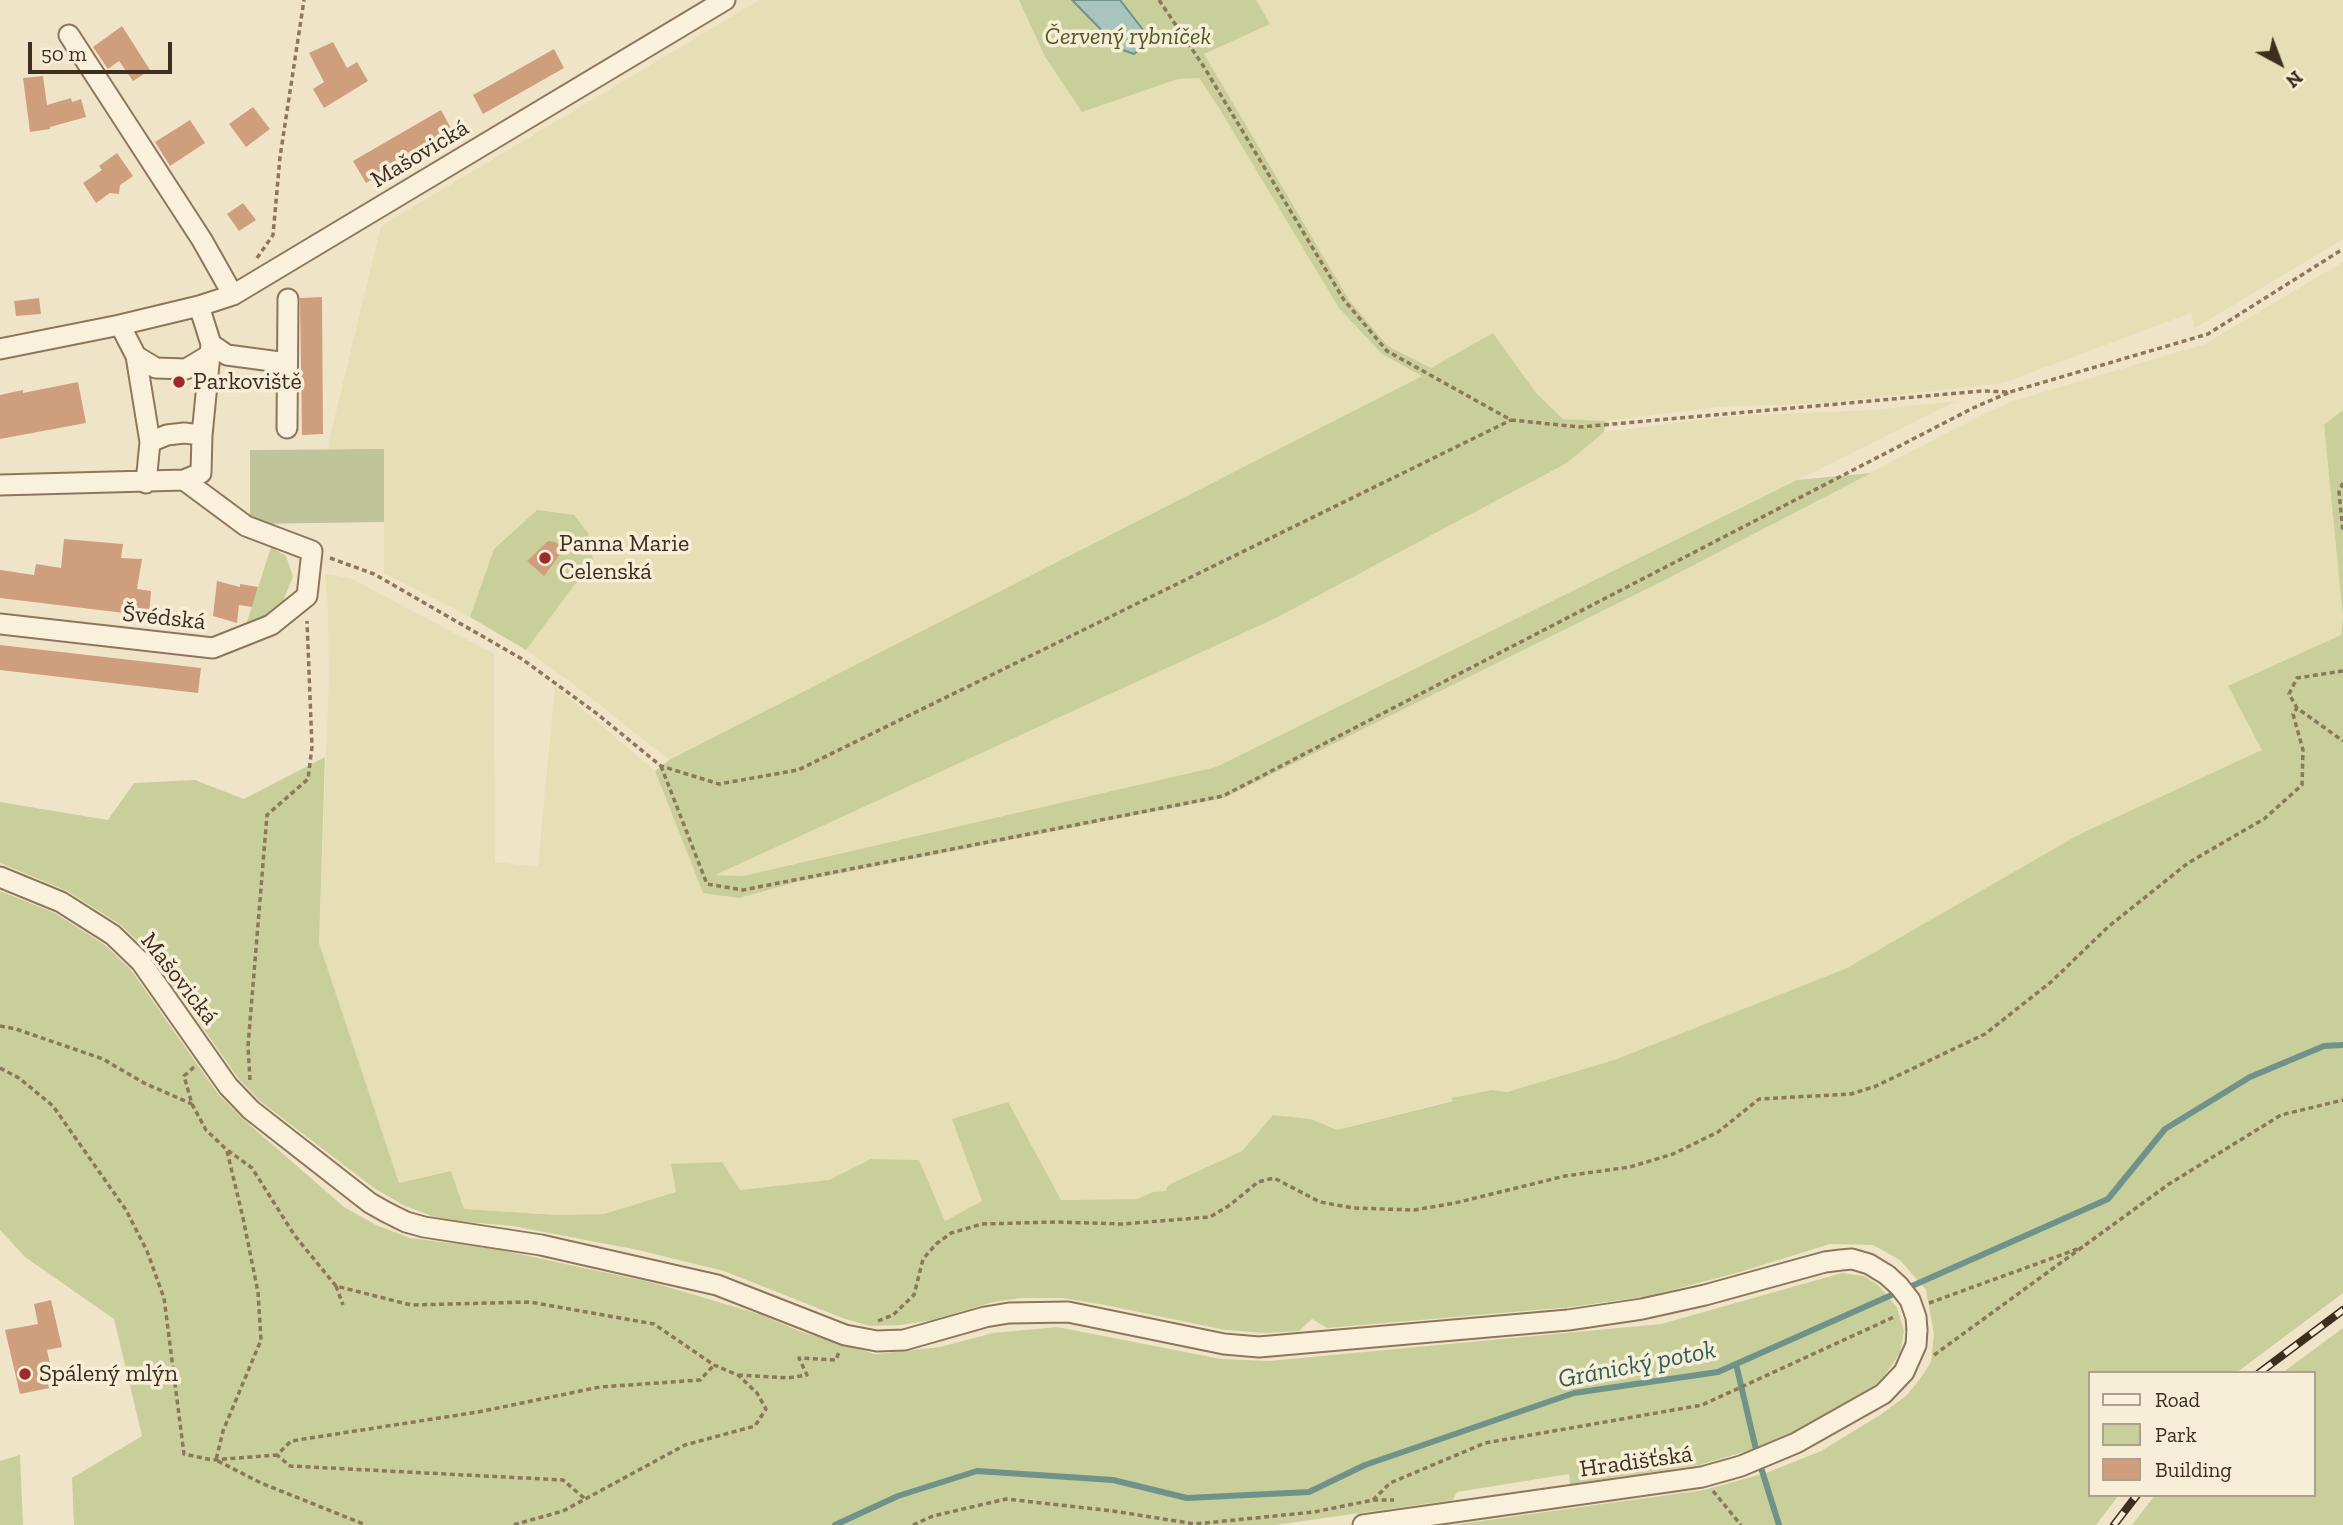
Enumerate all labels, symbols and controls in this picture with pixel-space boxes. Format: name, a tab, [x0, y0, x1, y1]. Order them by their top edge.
park label: Červený rybníček	[1045, 23, 1211, 51]
scale bar	[32, 28, 175, 72]
north arrow	[2245, 28, 2315, 98]
text: 50 m	[41, 41, 87, 66]
text: N	[2281, 66, 2307, 93]
street label: Mašovická	[366, 114, 474, 194]
place label: Parkoviště	[193, 368, 302, 396]
marker: Parkoviště	[171, 374, 187, 390]
place label: Panna Marie Celenská	[559, 530, 689, 586]
marker: Panna Marie Celenská	[537, 550, 553, 566]
street label: Švédská	[121, 599, 207, 637]
street label: Mašovická	[134, 927, 224, 1031]
water label: Gránický potok	[1556, 1334, 1718, 1396]
place label: Spálený mlýn	[39, 1360, 178, 1388]
marker: Spálený mlýn	[17, 1366, 33, 1382]
legend	[2088, 1371, 2315, 1497]
text: Road	[2155, 1387, 2200, 1412]
text: Park	[2155, 1422, 2197, 1447]
street label: Hradišťská	[1578, 1440, 1694, 1484]
text: Building	[2155, 1457, 2232, 1482]

